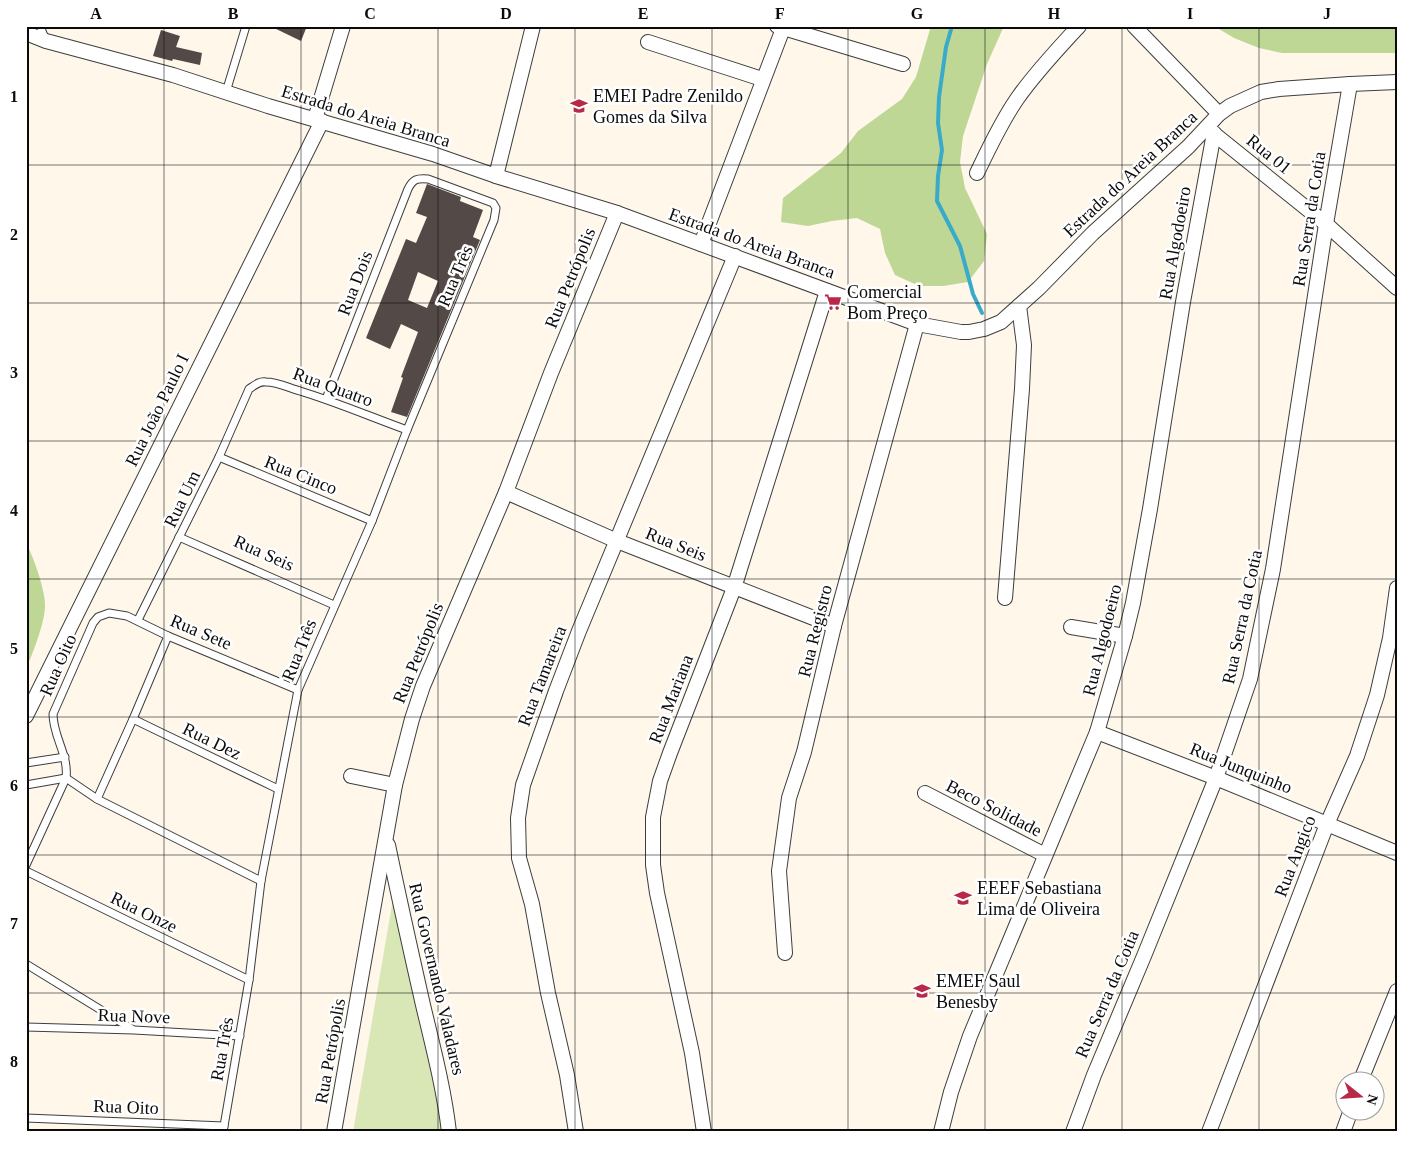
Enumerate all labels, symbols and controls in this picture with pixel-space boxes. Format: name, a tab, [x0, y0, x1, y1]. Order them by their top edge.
text: A	[90, 5, 102, 22]
text: B	[228, 5, 239, 22]
text: C	[364, 5, 376, 22]
text: D	[500, 5, 512, 22]
text: E	[638, 5, 648, 22]
text: F	[775, 5, 785, 22]
text: G	[911, 5, 924, 22]
text: H	[1048, 5, 1061, 22]
text: I	[1187, 5, 1193, 22]
text: J	[1323, 5, 1331, 22]
street label: Estrada do Areia Branca	[279, 81, 453, 151]
place label: EMEI Padre Zenildo Gomes da Silva	[593, 86, 743, 127]
text: 1	[10, 88, 18, 105]
school or university icon: EMEI Padre Zenildo Gomes da Silva	[569, 96, 589, 116]
street label: Estrada do Areia Branca	[1059, 107, 1201, 241]
street label: Rua 01	[1243, 130, 1295, 178]
street label: Rua Serra da Cotia	[1288, 150, 1330, 288]
street label: Rua Algodoeiro	[1155, 185, 1195, 301]
street label: Estrada do Areia Branca	[666, 204, 838, 282]
street label: Rua Petrópolis	[541, 225, 599, 331]
text: 2	[10, 226, 18, 243]
street label: Rua Três	[433, 242, 477, 310]
street label: Rua Dois	[334, 248, 376, 318]
place label: Comercial Bom Preço	[847, 282, 928, 323]
supermarket icon: Comercial Bom Preço	[823, 292, 843, 312]
street label: Rua João Paulo I	[121, 351, 193, 469]
street label: Rua Quatro	[290, 363, 376, 411]
text: 3	[10, 364, 18, 381]
street label: Rua Cinco	[262, 451, 340, 499]
street label: Rua Um	[160, 467, 204, 531]
text: 4	[10, 502, 18, 519]
street label: Rua Seis	[643, 523, 709, 565]
street label: Rua Seis	[231, 531, 297, 575]
street label: Rua Serra da Cotia	[1218, 548, 1266, 686]
street label: Rua Algodoeiro	[1078, 582, 1126, 698]
street label: Rua Registro	[794, 583, 836, 679]
street label: Rua Petrópolis	[389, 600, 447, 706]
street label: Rua Sete	[167, 610, 235, 654]
street label: Rua Três	[278, 616, 320, 684]
street label: Rua Tamareira	[514, 623, 570, 729]
street label: Rua Oito	[36, 631, 80, 699]
text: 5	[10, 640, 18, 657]
street label: Rua Mariana	[645, 652, 697, 746]
street label: Rua Dez	[180, 718, 244, 764]
street label: Rua Junquinho	[1187, 738, 1295, 798]
street label: Beco Solidade	[943, 775, 1045, 841]
text: 6	[10, 777, 18, 794]
street label: Rua Angico	[1270, 813, 1320, 899]
place label: EEEF Sebastiana Lima de Oliveira	[977, 878, 1101, 919]
street label: Rua Governando Valadares	[405, 881, 469, 1077]
street label: Rua Onze	[107, 887, 181, 937]
school or university icon: EEEF Sebastiana Lima de Oliveira	[953, 888, 973, 908]
text: 7	[10, 915, 18, 932]
street label: Rua Serra da Cotia	[1071, 927, 1143, 1061]
place label: EMEF Saul Benesby	[936, 971, 1021, 1012]
school or university icon: EMEF Saul Benesby	[912, 981, 932, 1001]
street label: Rua Petrópolis	[311, 997, 349, 1105]
street label: Rua Nove	[97, 1005, 171, 1027]
street label: Rua Três	[207, 1015, 237, 1083]
text: 8	[10, 1053, 18, 1070]
north arrow	[1336, 1070, 1386, 1120]
text: N	[1363, 1093, 1381, 1107]
street label: Rua Oito	[93, 1096, 159, 1118]

